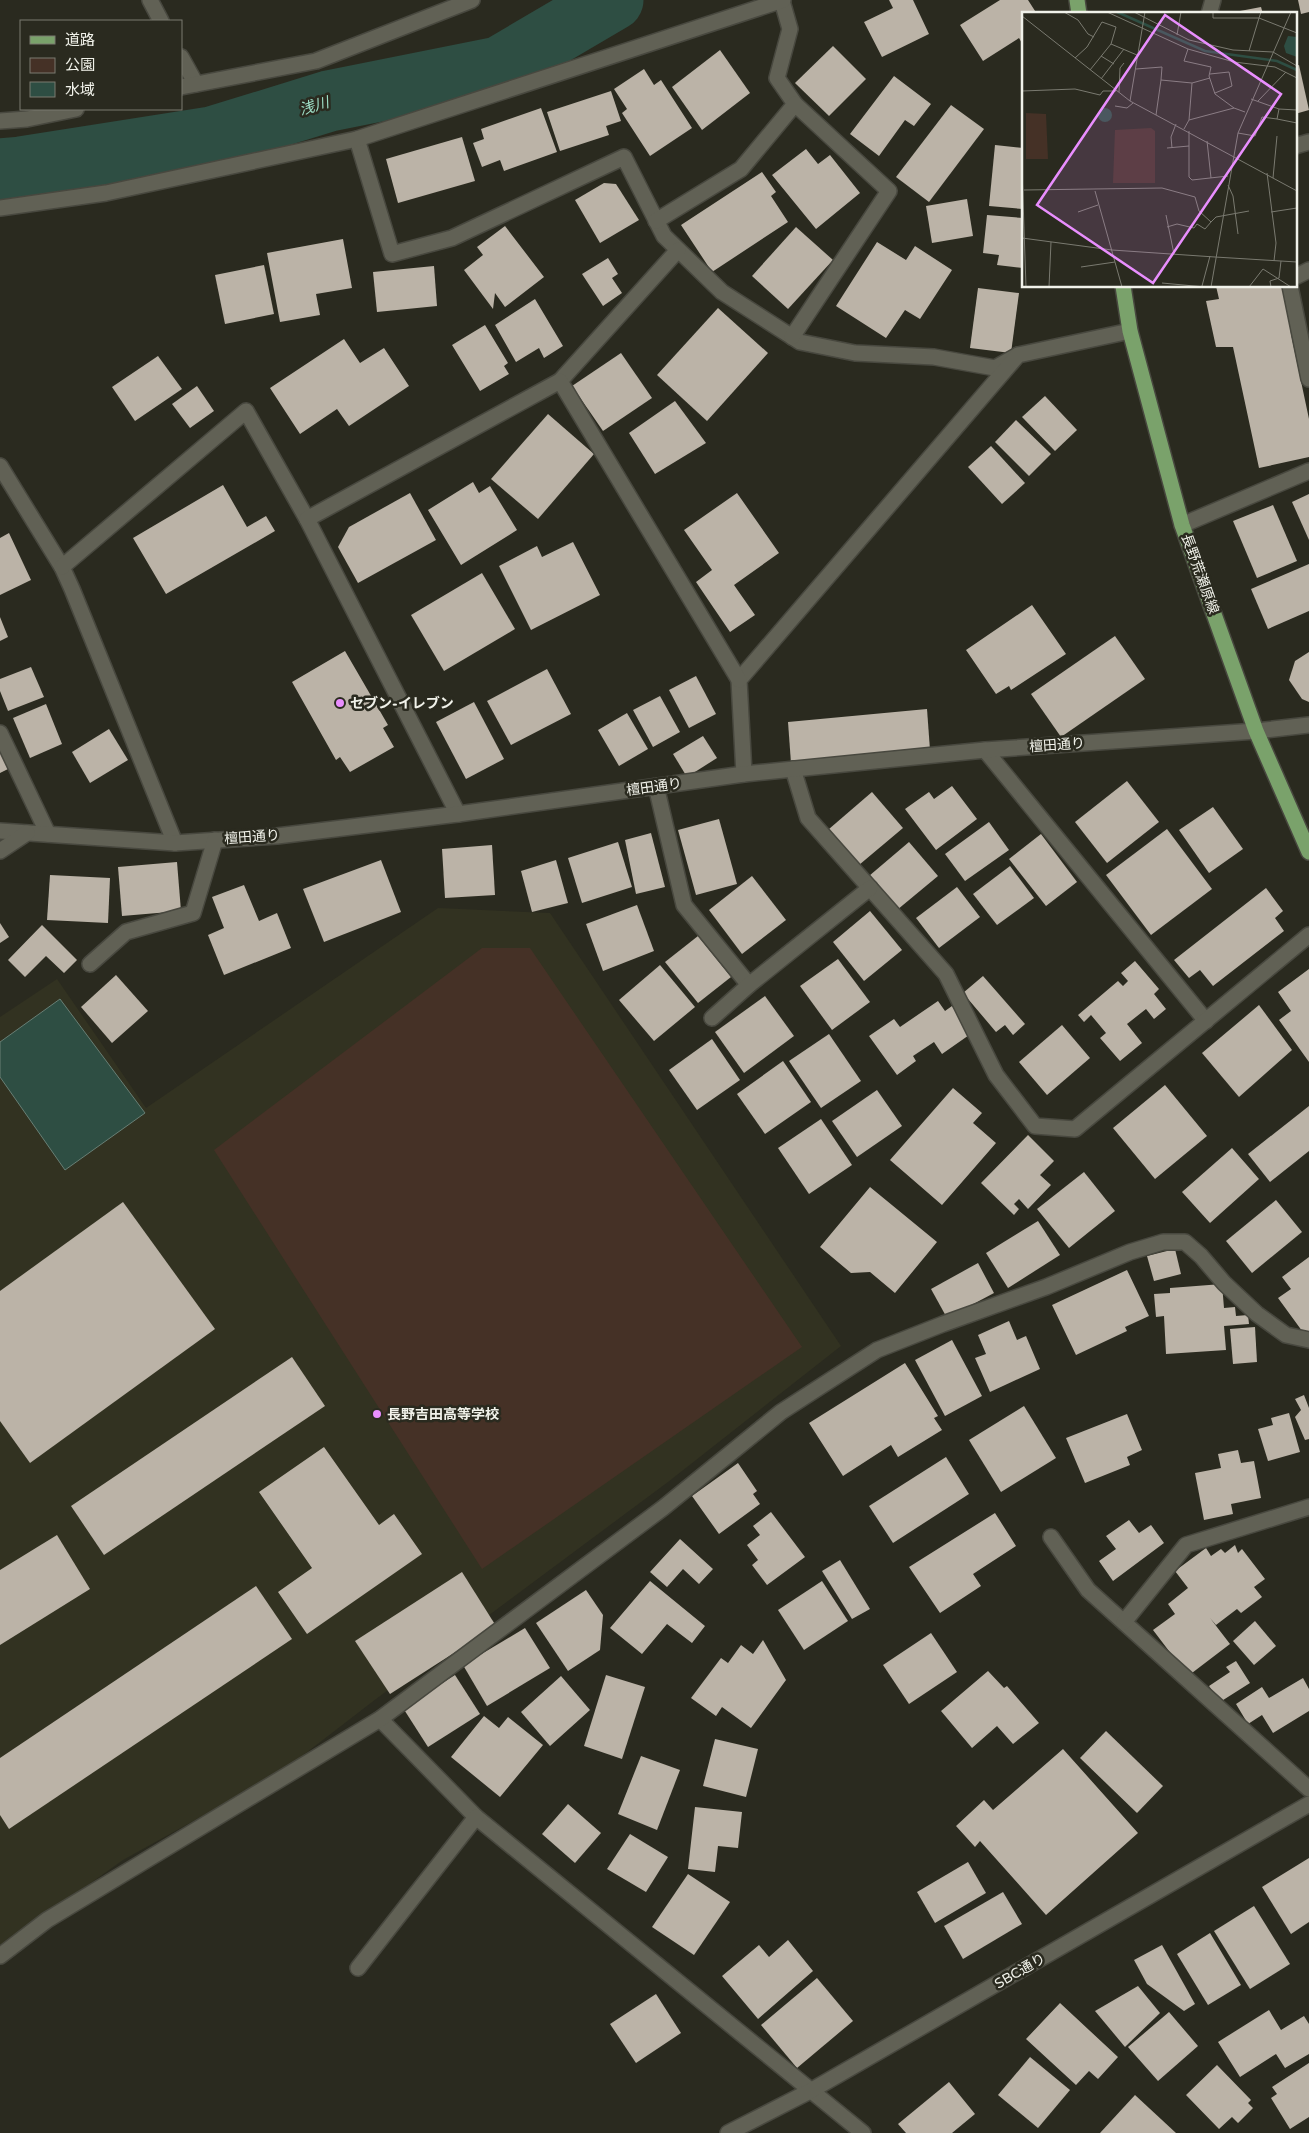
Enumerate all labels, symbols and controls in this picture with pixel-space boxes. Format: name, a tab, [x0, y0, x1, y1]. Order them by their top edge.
inset map	[1022, 12, 1296, 288]
legend	[20, 20, 182, 110]
text: 道路	[65, 31, 95, 49]
text: 公園	[65, 56, 95, 74]
text: 水域	[65, 81, 95, 99]
water label: 浅川	[297, 93, 333, 119]
street label: 長野荒瀬原線	[1178, 532, 1222, 616]
place label: セブン-イレブン	[350, 695, 454, 712]
marker: セブン-イレブン	[334, 697, 346, 709]
street label: 檀田通り	[1028, 735, 1086, 755]
street label: 檀田通り	[625, 775, 683, 799]
street label: 檀田通り	[223, 827, 281, 847]
place label: 長野吉田高等学校	[387, 1406, 499, 1423]
marker: 長野吉田高等学校	[371, 1408, 383, 1420]
street label: SBC通り	[991, 1950, 1049, 1992]

